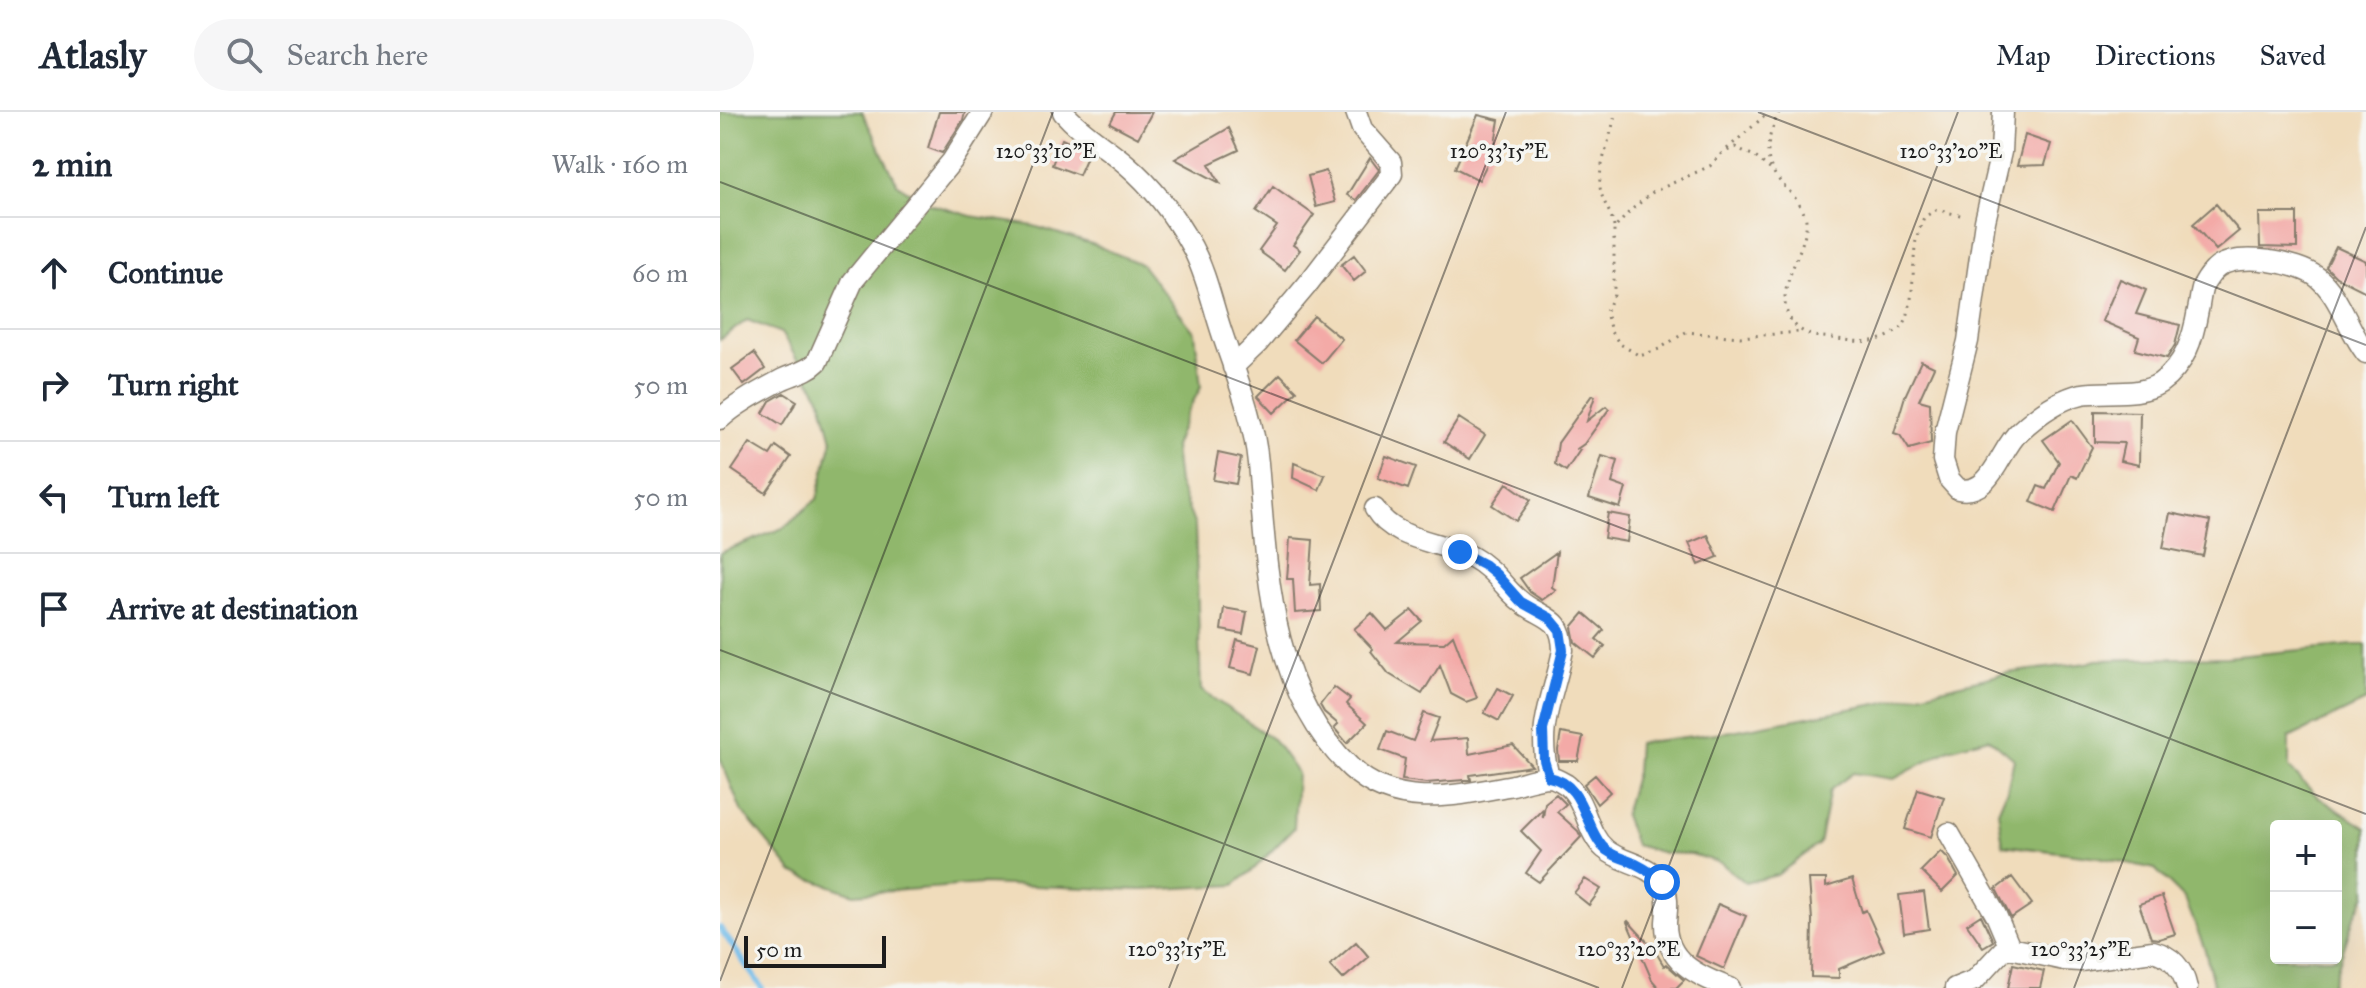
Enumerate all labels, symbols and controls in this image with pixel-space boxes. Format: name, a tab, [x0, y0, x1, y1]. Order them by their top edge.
search box	[194, 19, 754, 91]
text: Atlasly	[40, 32, 146, 78]
icon: search	[222, 33, 266, 77]
text: Search here	[286, 37, 428, 73]
text: Map	[1996, 38, 2051, 73]
text: Directions	[2095, 38, 2216, 73]
text: Saved	[2260, 38, 2326, 73]
text: 120°33'10"E	[996, 139, 1096, 163]
text: 120°33'15"E	[1450, 139, 1548, 163]
text: 120°33'20"E	[1900, 139, 2002, 163]
text: 2 min	[32, 144, 112, 185]
text: Walk · 160 m	[552, 148, 688, 180]
icon: ahead	[32, 251, 76, 295]
text: Continue	[108, 255, 223, 291]
text: 60 m	[632, 257, 688, 289]
icon: right	[32, 363, 76, 407]
text: Turn right	[108, 367, 239, 403]
text: 50 m	[633, 369, 688, 401]
icon: left	[32, 475, 76, 519]
text: Turn left	[108, 479, 219, 515]
text: 50 m	[633, 481, 688, 513]
route end	[1442, 534, 1478, 570]
icon: arrive	[32, 587, 76, 631]
text: Arrive at destination	[108, 591, 358, 627]
map controls	[2270, 820, 2342, 964]
button: +	[2270, 820, 2342, 892]
route start	[1644, 864, 1680, 900]
button: −	[2270, 892, 2342, 964]
scale bar	[744, 932, 886, 968]
text: 50 m	[756, 936, 802, 963]
text: 120°33'15"E	[1128, 937, 1226, 961]
text: 120°33'20"E	[1578, 937, 1680, 961]
text: 120°33'25"E	[2031, 937, 2131, 961]

